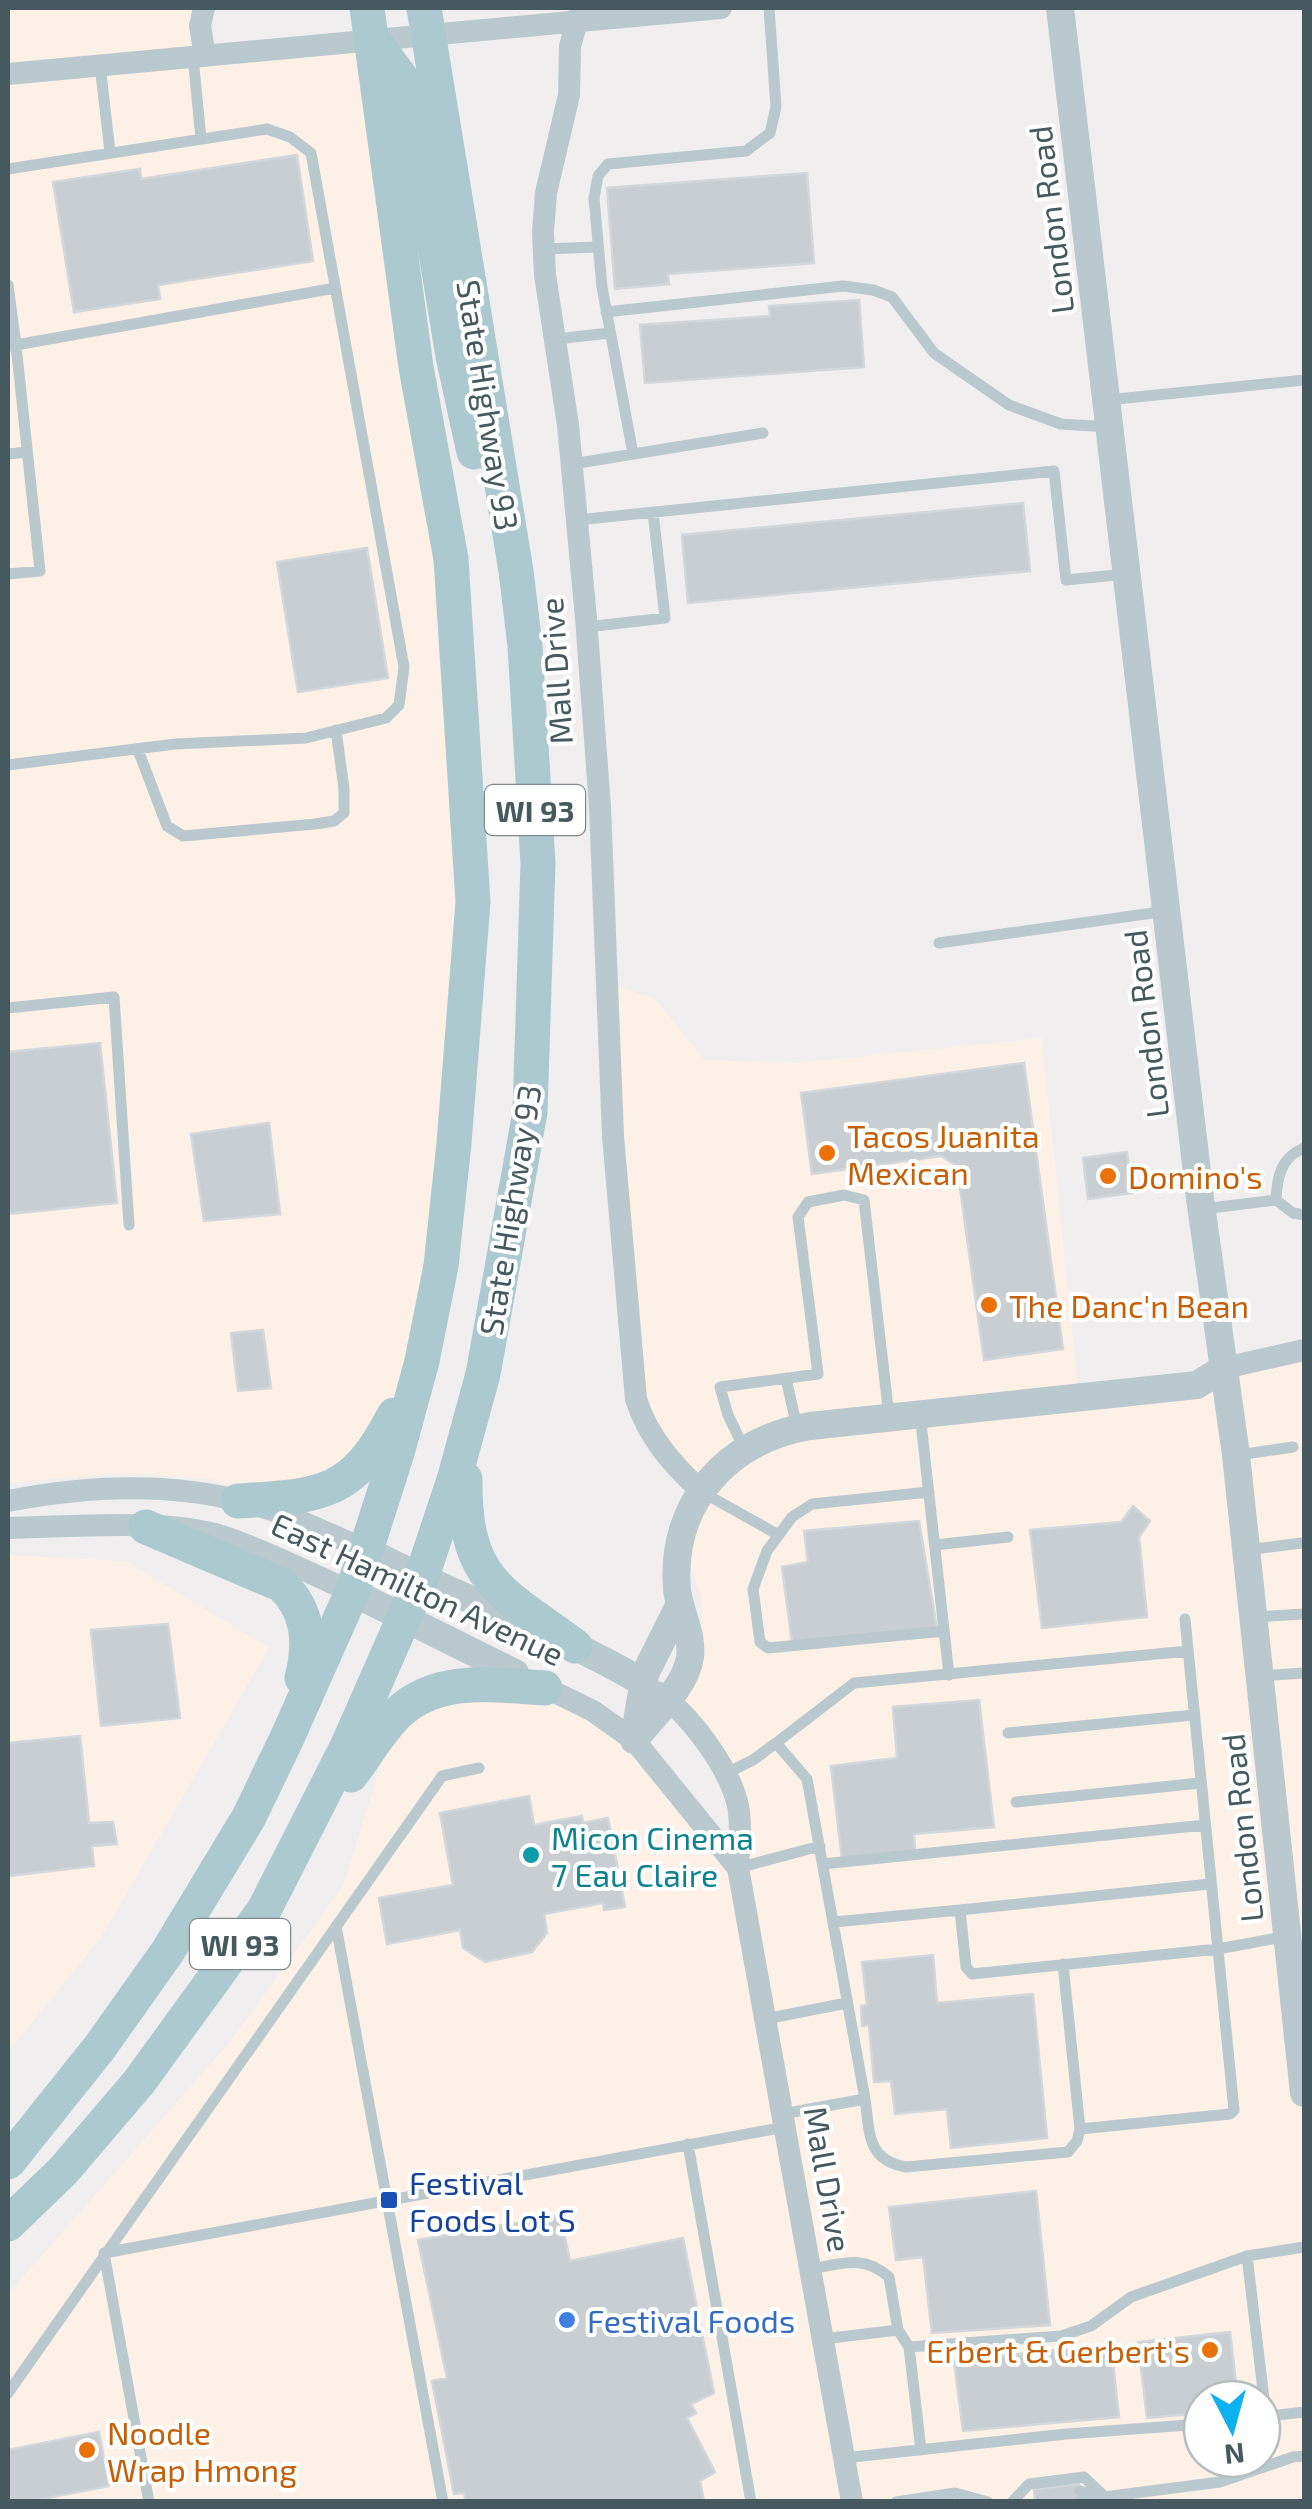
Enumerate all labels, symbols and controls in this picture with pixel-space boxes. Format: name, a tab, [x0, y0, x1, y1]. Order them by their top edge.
street label: London Road	[1020, 124, 1080, 316]
street label: State Highway 93	[450, 277, 528, 533]
street label: Mall Drive	[531, 596, 579, 746]
road number: WI 93	[485, 785, 585, 835]
street label: London Road	[1115, 928, 1175, 1120]
street label: State Highway 93	[470, 1082, 548, 1338]
place label: Tacos Juanita Mexican	[847, 1116, 1039, 1191]
marker: Tacos Juanita Mexican	[816, 1142, 838, 1164]
place label: Domino's	[1128, 1157, 1263, 1195]
marker: Domino's	[1097, 1165, 1119, 1187]
place label: The Danc'n Bean	[1009, 1286, 1249, 1324]
marker: The Danc'n Bean	[978, 1294, 1000, 1316]
street label: East Hamilton Avenue	[266, 1504, 570, 1672]
street label: London Road	[1212, 1732, 1270, 1924]
place label: Micon Cinema 7 Eau Claire	[551, 1818, 754, 1893]
marker: Micon Cinema 7 Eau Claire	[520, 1844, 542, 1866]
road number: WI 93	[190, 1919, 290, 1969]
street label: Mall Drive	[798, 2103, 860, 2255]
place label: Festival Foods Lot S	[409, 2163, 576, 2238]
marker: Festival Foods Lot S	[378, 2189, 400, 2211]
place label: Festival Foods	[587, 2301, 795, 2339]
marker: Festival Foods	[556, 2309, 578, 2331]
place label: Erbert & Gerbert's	[926, 2331, 1190, 2369]
marker: Erbert & Gerbert's	[1199, 2339, 1221, 2361]
north arrow	[1182, 2379, 1282, 2479]
place label: Noodle Wrap Hmong	[107, 2413, 297, 2488]
text: N	[1223, 2437, 1247, 2473]
marker: Noodle Wrap Hmong	[76, 2439, 98, 2461]

